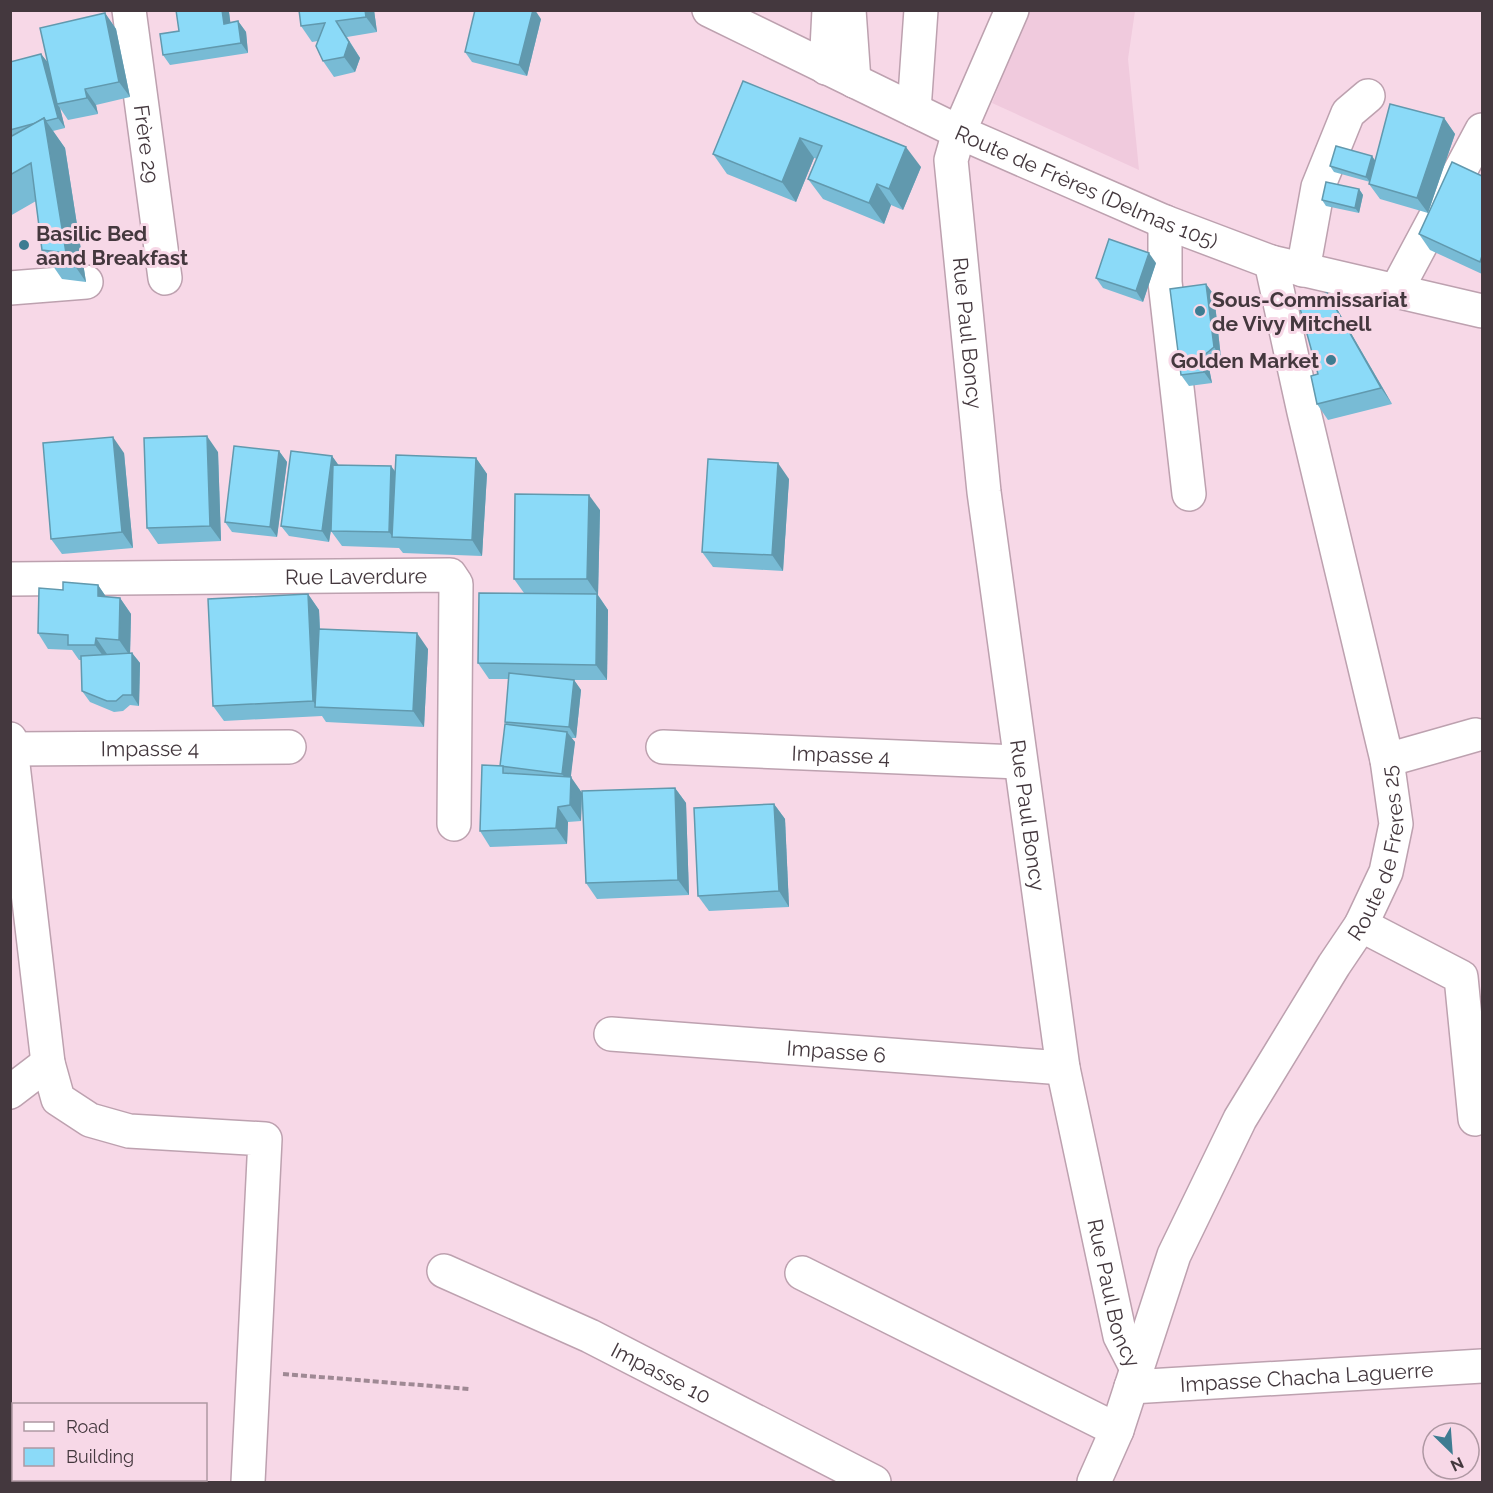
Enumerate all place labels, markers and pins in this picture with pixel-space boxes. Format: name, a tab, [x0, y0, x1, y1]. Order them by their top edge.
place label: Basilic Bed aand Breakfast	[36, 221, 188, 270]
marker: Basilic Bed aand Breakfast	[17, 238, 31, 252]
place label: Sous-Commissariat de Vivy Mitchell	[1212, 287, 1408, 336]
marker: Sous-Commissariat de Vivy Mitchell	[1193, 304, 1207, 318]
place label: Golden Market	[1171, 348, 1319, 373]
marker: Golden Market	[1324, 353, 1338, 367]

